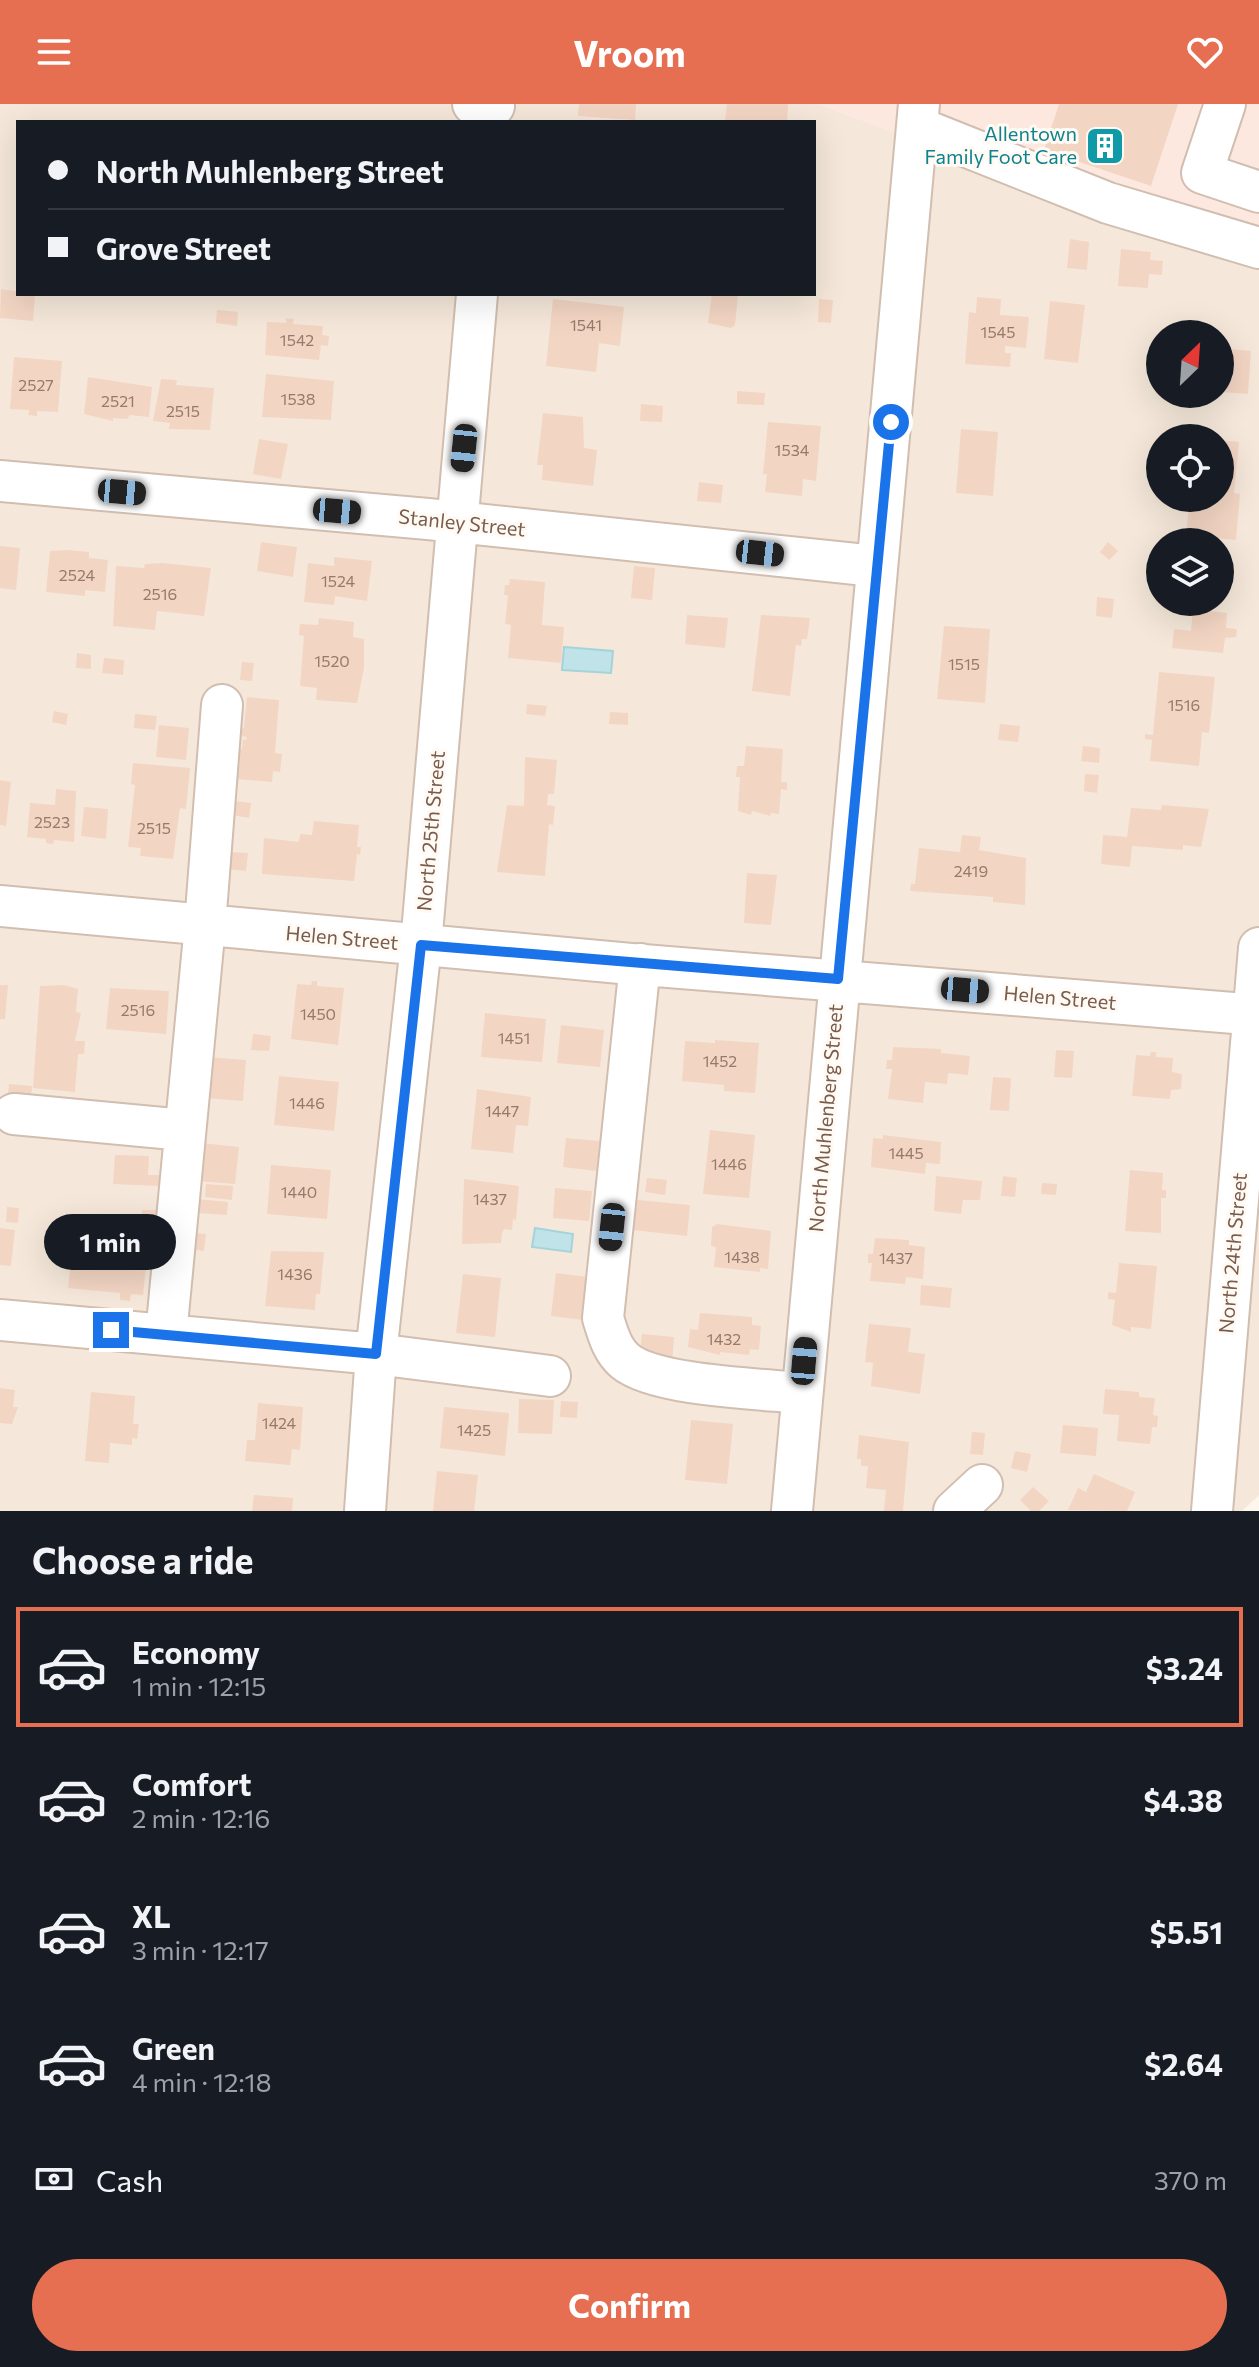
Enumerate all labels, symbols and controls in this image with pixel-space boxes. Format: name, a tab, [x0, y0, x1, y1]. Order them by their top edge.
icon: menu	[32, 30, 76, 74]
text: Vroom	[573, 30, 686, 74]
icon: heart	[1183, 30, 1227, 74]
place label: Allentown Family Foot Care	[924, 121, 1077, 168]
building icon: Allentown Family Foot Care	[1084, 125, 1126, 167]
text: North Muhlenberg Street	[96, 152, 444, 189]
text: Grove Street	[96, 229, 271, 266]
house number: 1541	[570, 315, 602, 334]
north arrow	[1146, 320, 1234, 408]
map controls	[1146, 320, 1234, 616]
house number: 1545	[981, 322, 1015, 341]
house number: 1542	[280, 330, 314, 349]
house number: 2527	[18, 375, 54, 394]
house number: 1538	[281, 389, 315, 408]
house number: 2521	[101, 391, 135, 410]
house number: 2515	[166, 401, 200, 420]
route start	[873, 404, 909, 440]
car	[450, 423, 478, 473]
button: locate	[1146, 424, 1234, 512]
house number: 1534	[775, 440, 810, 459]
car	[97, 478, 147, 506]
car	[312, 497, 362, 525]
street label: Stanley Street	[397, 503, 527, 541]
button: layers	[1146, 528, 1234, 616]
car	[735, 539, 785, 567]
house number: 2524	[59, 565, 96, 584]
house number: 1524	[321, 571, 356, 590]
house number: 2516	[143, 584, 177, 603]
house number: 1520	[314, 651, 350, 670]
house number: 1515	[948, 654, 980, 673]
house number: 1516	[1168, 695, 1200, 714]
street label: North 25th Street	[411, 750, 449, 912]
house number: 2523	[34, 812, 70, 831]
house number: 2515	[137, 818, 171, 837]
house number: 2419	[954, 861, 988, 880]
street label: Helen Street	[285, 920, 399, 954]
car	[940, 976, 990, 1004]
street label: Helen Street	[1003, 980, 1117, 1014]
house number: 2516	[121, 1000, 155, 1019]
street label: North Muhlenberg Street	[803, 1003, 847, 1233]
house number: 1450	[300, 1004, 336, 1023]
house number: 1451	[498, 1028, 530, 1047]
house number: 1452	[703, 1051, 737, 1070]
house number: 1446	[289, 1093, 325, 1112]
house number: 1447	[485, 1101, 519, 1120]
house number: 1445	[888, 1143, 924, 1162]
house number: 1446	[711, 1154, 747, 1173]
street label: North 24th Street	[1213, 1172, 1251, 1334]
house number: 1440	[281, 1182, 317, 1201]
house number: 1437	[473, 1189, 507, 1208]
car	[598, 1202, 626, 1252]
callout: 1 min	[45, 1214, 177, 1270]
text: 1 min	[79, 1226, 141, 1257]
house number: 1438	[724, 1247, 760, 1266]
house number: 1437	[879, 1248, 913, 1267]
house number: 1436	[277, 1264, 313, 1283]
route end	[93, 1312, 129, 1348]
house number: 1432	[707, 1329, 741, 1348]
car	[790, 1336, 818, 1386]
house number: 1424	[262, 1413, 297, 1432]
house number: 1425	[457, 1420, 491, 1439]
text: Choose a ride	[32, 1537, 253, 1581]
icon: car	[36, 1631, 108, 1703]
text: Economy	[132, 1633, 260, 1670]
text: $3.24	[1146, 1649, 1223, 1686]
text: 1 min · 12:15	[132, 1670, 266, 1701]
icon: car	[36, 1763, 108, 1835]
text: Comfort	[132, 1765, 251, 1802]
text: $4.38	[1144, 1781, 1223, 1818]
text: 2 min · 12:16	[132, 1802, 270, 1833]
icon: car	[36, 1895, 108, 1967]
text: XL	[132, 1897, 171, 1934]
text: $5.51	[1150, 1913, 1223, 1950]
text: 3 min · 12:17	[132, 1934, 269, 1965]
icon: car	[36, 2027, 108, 2099]
text: Green	[132, 2029, 215, 2066]
text: $2.64	[1144, 2045, 1223, 2082]
text: 4 min · 12:18	[132, 2066, 272, 2097]
icon: cash	[32, 2157, 76, 2201]
text: Cash	[96, 2161, 163, 2198]
text: 370 m	[1154, 2164, 1227, 2195]
button: Confirm	[32, 2259, 1227, 2351]

